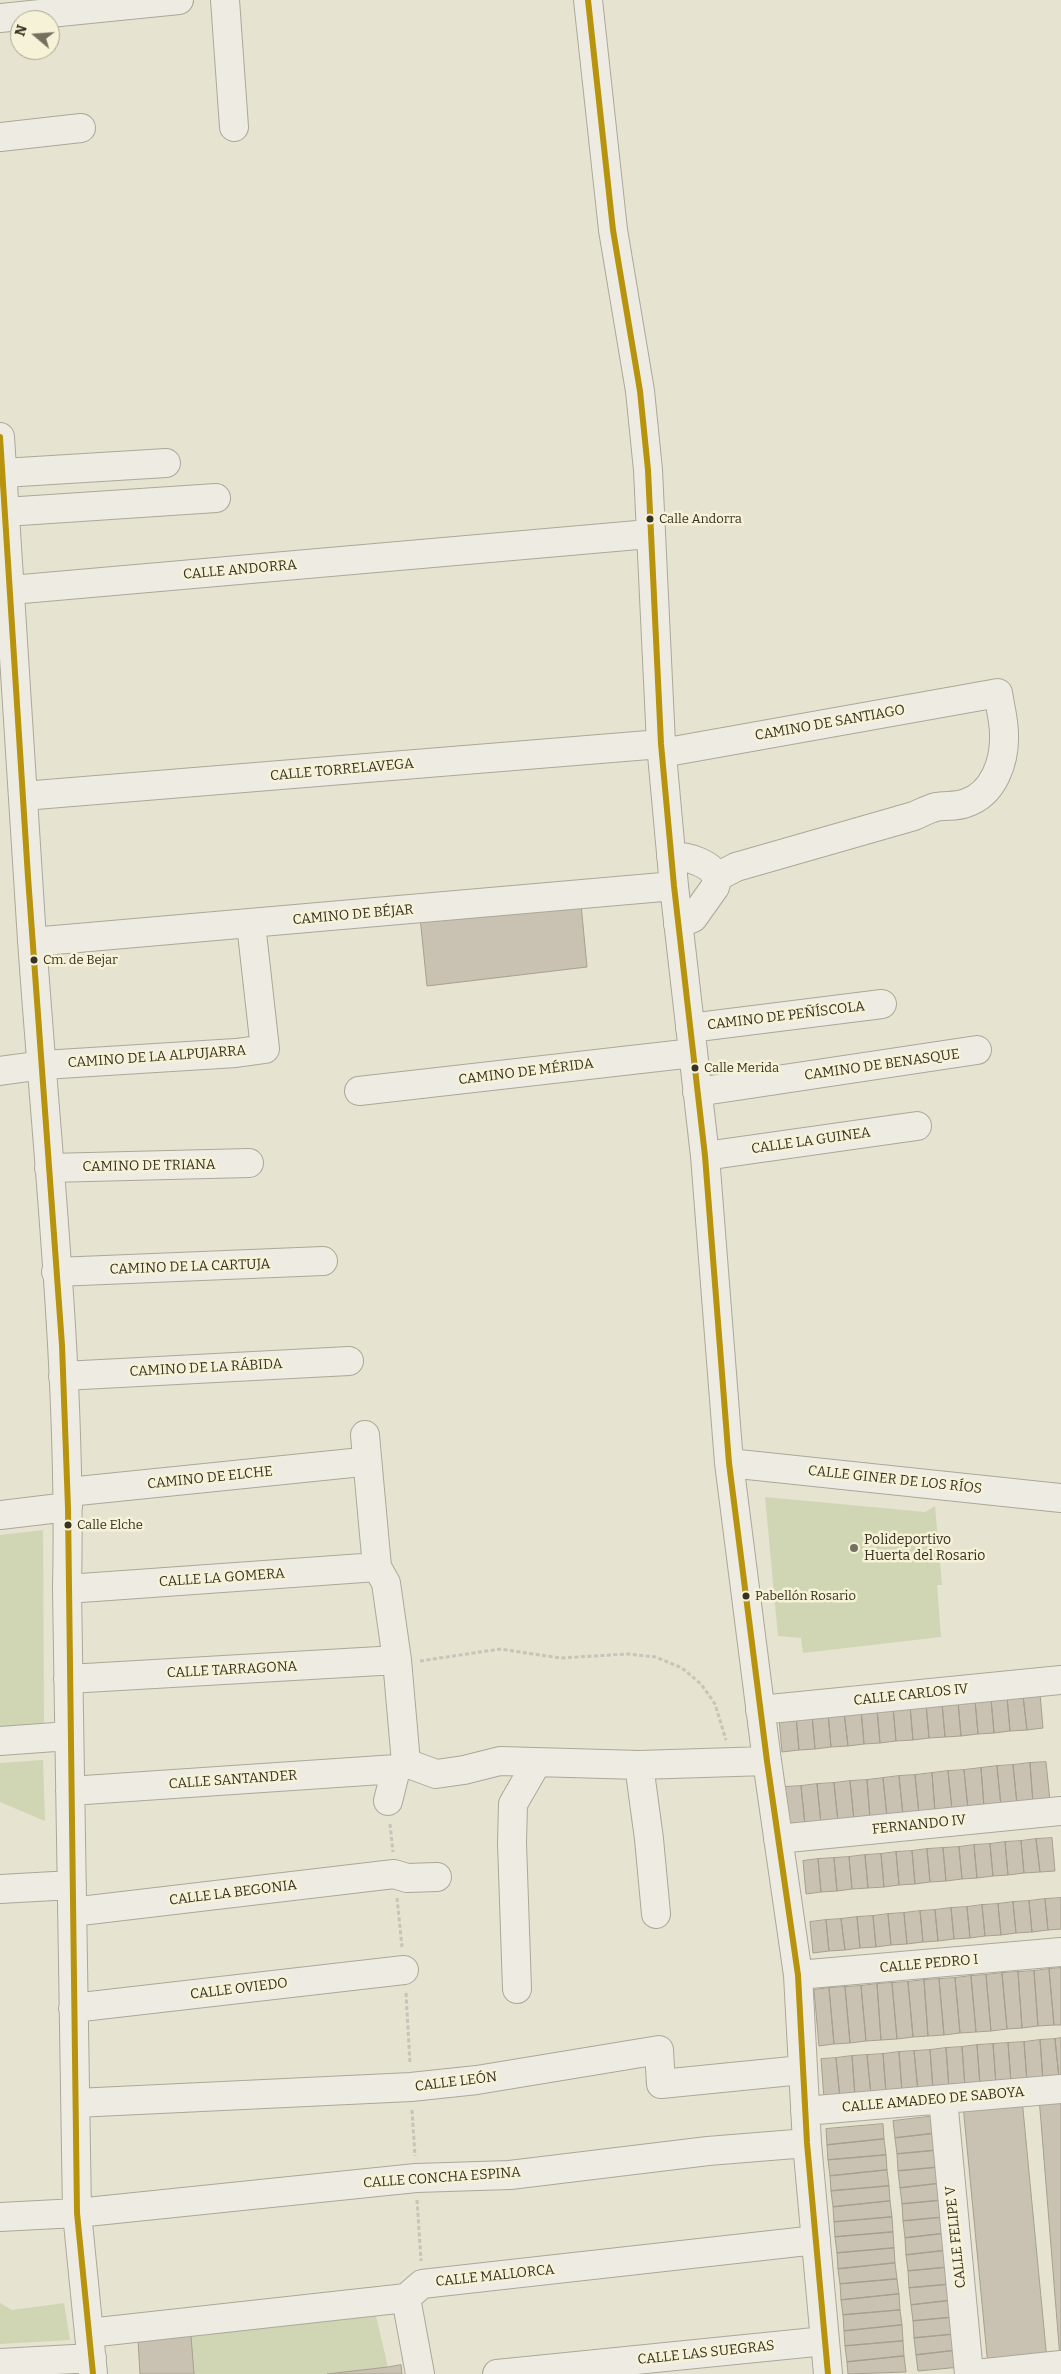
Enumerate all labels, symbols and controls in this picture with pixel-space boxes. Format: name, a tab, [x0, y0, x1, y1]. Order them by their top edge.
north arrow	[10, 10, 60, 60]
text: N	[11, 23, 31, 38]
place label: Calle Andorra	[659, 511, 742, 527]
marker: Calle Andorra	[645, 514, 655, 524]
street label: CALLE ANDORRA	[182, 557, 298, 583]
street label: CAMINO DE SANTIAGO	[754, 702, 906, 744]
street label: CALLE TORRELAVEGA	[269, 755, 415, 785]
street label: CAMINO DE BÉJAR	[292, 901, 414, 929]
place label: Cm. de Bejar	[43, 952, 118, 968]
marker: Cm. de Bejar	[29, 955, 39, 965]
street label: CAMINO DE PEÑÍSCOLA	[706, 998, 866, 1034]
street label: CAMINO DE LA ALPUJARRA	[67, 1042, 247, 1072]
street label: CAMINO DE BENASQUE	[803, 1046, 961, 1084]
street label: CAMINO DE MÉRIDA	[457, 1055, 595, 1089]
place label: Calle Merida	[704, 1060, 779, 1076]
marker: Calle Merida	[690, 1063, 700, 1073]
street label: CALLE LA GUINEA	[750, 1124, 872, 1158]
street label: CAMINO DE TRIANA	[82, 1156, 216, 1176]
street label: CAMINO DE LA CARTUJA	[109, 1256, 271, 1278]
street label: CAMINO DE LA RÁBIDA	[129, 1356, 283, 1380]
street label: CALLE GINER DE LOS RÍOS	[807, 1462, 983, 1498]
street label: CAMINO DE ELCHE	[146, 1463, 274, 1493]
place label: Calle Elche	[77, 1517, 143, 1533]
marker: Calle Elche	[63, 1520, 73, 1530]
place label: Polideportivo Huerta del Rosario	[864, 1532, 985, 1564]
marker: Polideportivo Huerta del Rosario	[848, 1542, 860, 1554]
street label: CALLE LA GOMERA	[158, 1565, 286, 1591]
place label: Pabellón Rosario	[755, 1588, 856, 1604]
marker: Pabellón Rosario	[741, 1591, 751, 1601]
street label: CALLE TARRAGONA	[166, 1658, 298, 1682]
street label: CALLE CARLOS IV	[853, 1681, 969, 1709]
street label: CALLE SANTANDER	[168, 1767, 298, 1793]
street label: FERNANDO IV	[871, 1812, 967, 1838]
street label: CALLE LA BEGONIA	[168, 1877, 298, 1909]
street label: CALLE PEDRO I	[879, 1951, 979, 1977]
street label: CALLE OVIEDO	[189, 1975, 289, 2003]
street label: CALLE LEÓN	[414, 2069, 498, 2095]
street label: CALLE AMADEO DE SABOYA	[841, 2084, 1025, 2116]
street label: CALLE CONCHA ESPINA	[363, 2164, 521, 2192]
street label: CALLE FELIPE V	[942, 2185, 970, 2289]
street label: CALLE MALLORCA	[435, 2261, 555, 2291]
street label: CALLE LAS SUEGRAS	[637, 2337, 775, 2369]

